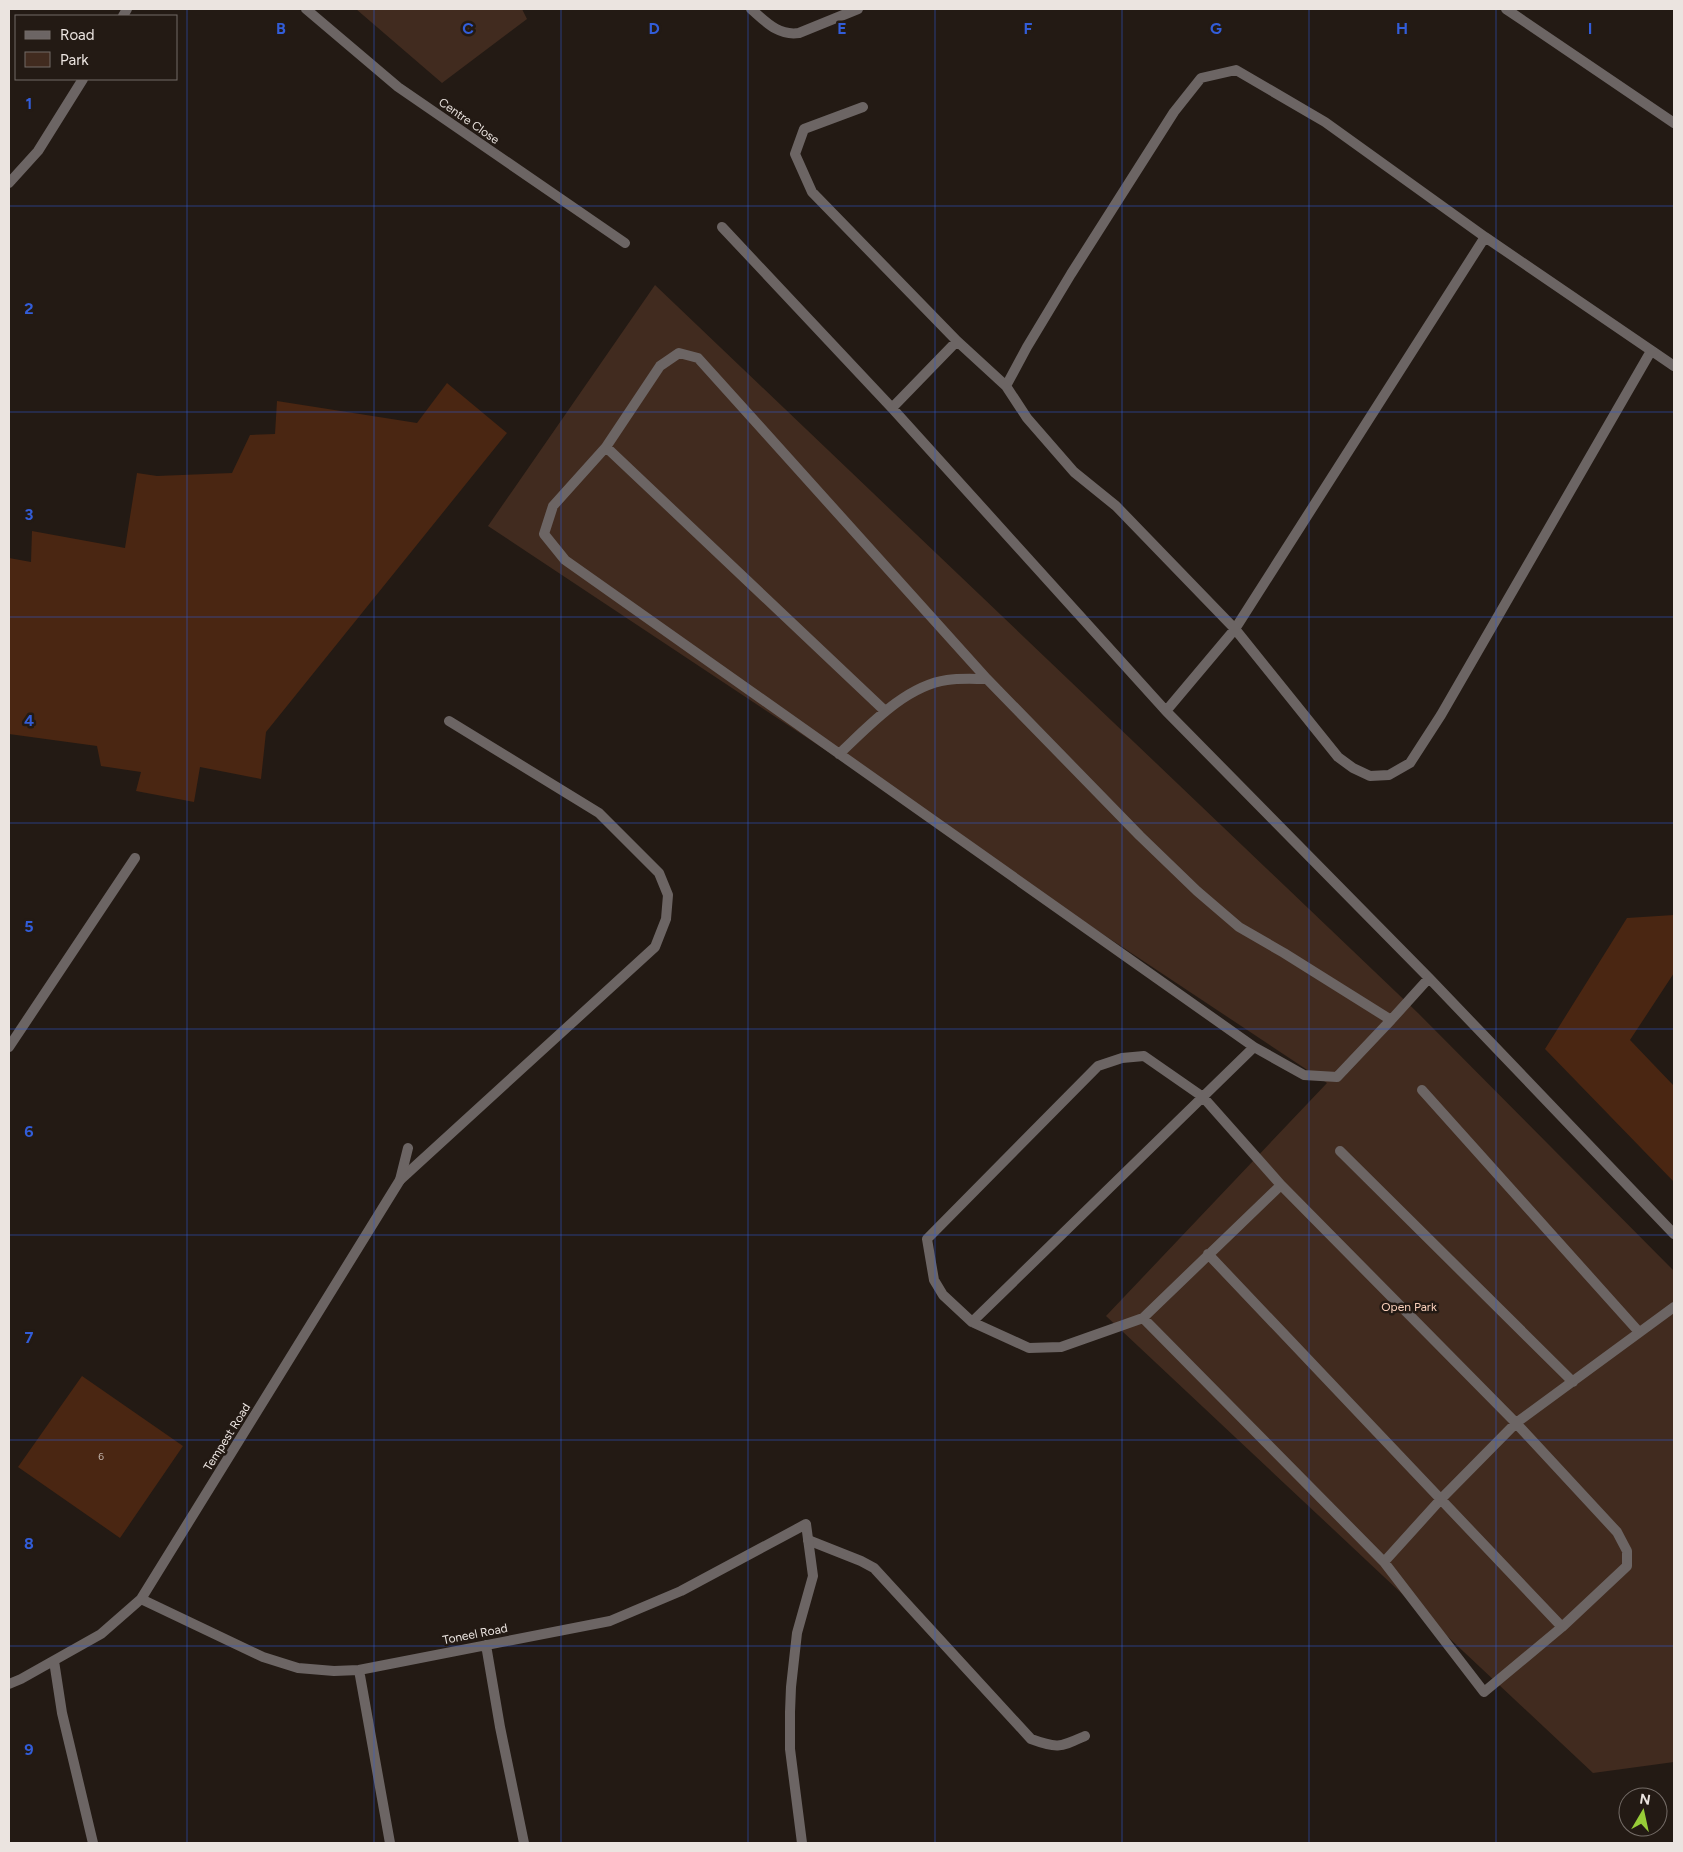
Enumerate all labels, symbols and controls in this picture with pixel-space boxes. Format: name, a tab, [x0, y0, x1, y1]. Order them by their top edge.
legend	[15, 15, 178, 80]
text: B	[276, 19, 286, 38]
text: C	[462, 19, 474, 38]
text: D	[648, 19, 660, 38]
text: E	[837, 19, 847, 38]
text: F	[1024, 19, 1033, 38]
text: G	[1210, 19, 1222, 38]
text: H	[1396, 19, 1408, 38]
text: I	[1588, 19, 1592, 38]
text: Road	[60, 26, 95, 44]
text: Park	[60, 51, 89, 69]
text: 1	[26, 94, 32, 113]
street label: Centre Close	[436, 95, 502, 147]
text: 2	[24, 299, 34, 318]
text: 3	[25, 505, 34, 524]
text: 4	[24, 711, 34, 730]
text: 5	[24, 917, 34, 936]
text: 6	[24, 1122, 34, 1141]
park label: Open Park	[1381, 1300, 1437, 1314]
text: 7	[25, 1328, 34, 1347]
street label: Tempest Road	[201, 1401, 253, 1473]
house number: 6	[98, 1450, 104, 1463]
text: 8	[24, 1534, 34, 1553]
street label: Toneel Road	[441, 1621, 509, 1647]
text: 9	[24, 1740, 34, 1759]
north arrow	[1618, 1787, 1668, 1837]
text: N	[1638, 1790, 1652, 1809]

